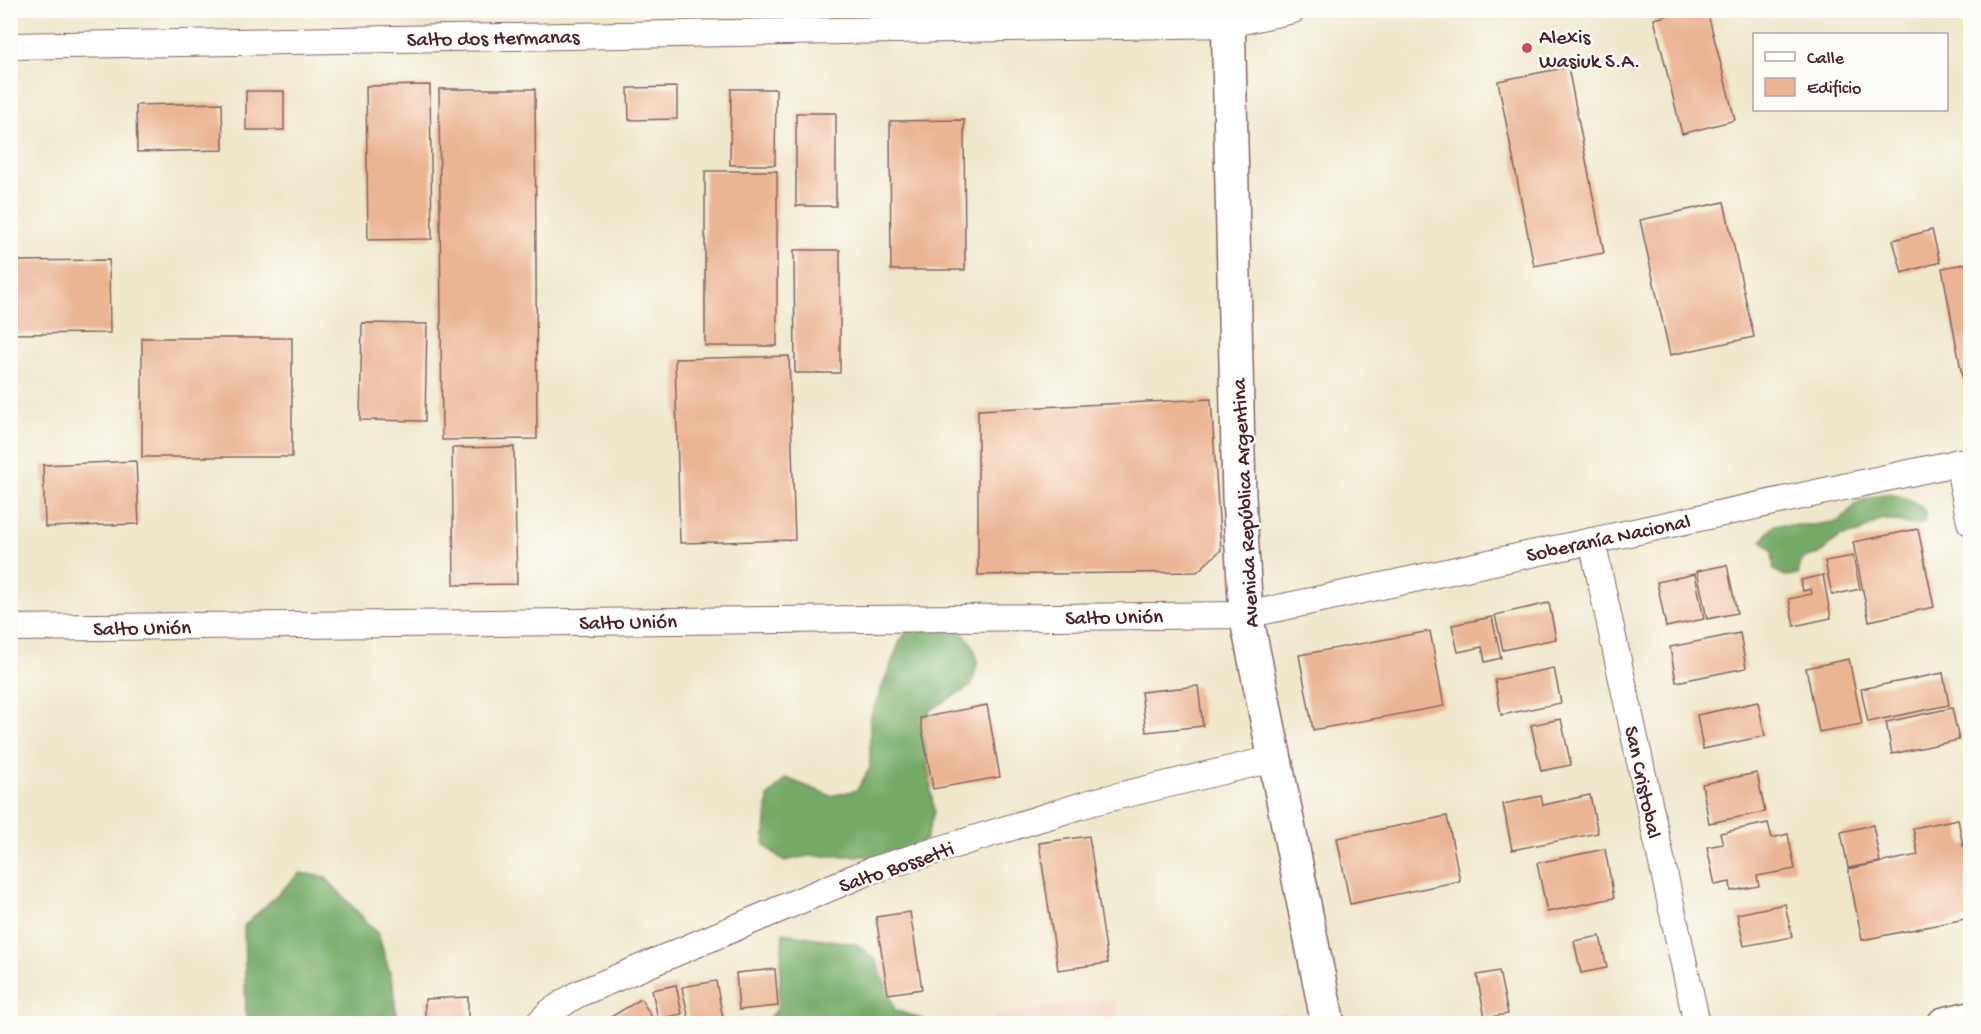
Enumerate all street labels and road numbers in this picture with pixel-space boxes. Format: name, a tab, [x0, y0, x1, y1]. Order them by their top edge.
street label: Salto dos Hermanas	[407, 26, 581, 55]
street label: Avenida República Argentina	[1228, 376, 1267, 628]
street label: Soberanía Nacional	[1524, 511, 1693, 570]
street label: Salto Unión	[1065, 606, 1163, 633]
street label: Salto Unión	[579, 611, 677, 638]
street label: Salto Unión	[93, 617, 191, 644]
street label: San Cristobal	[1616, 724, 1665, 841]
street label: Salto Bossetti	[836, 838, 958, 901]

